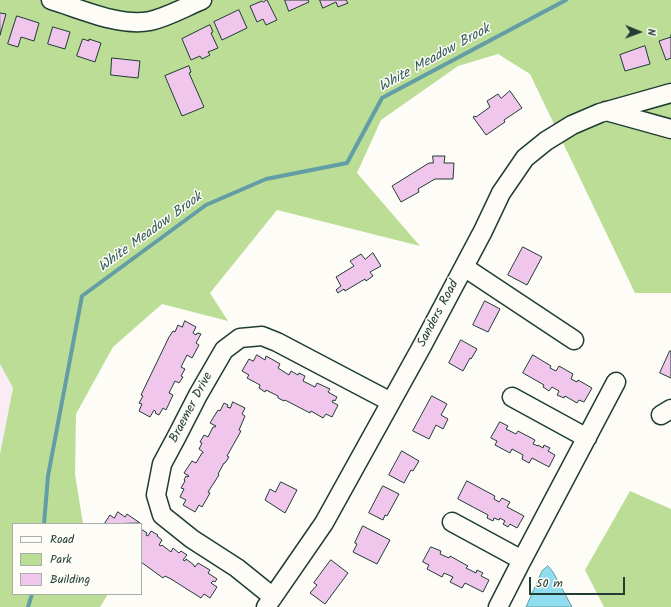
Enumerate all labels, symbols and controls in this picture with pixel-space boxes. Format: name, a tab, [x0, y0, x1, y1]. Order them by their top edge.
north arrow	[619, 12, 659, 52]
water label: White Meadow Brook	[377, 22, 493, 96]
text: N	[642, 29, 660, 36]
water label: White Meadow Brook	[96, 190, 206, 276]
street label: Sanders Road	[415, 278, 463, 350]
street label: Braemer Drive	[167, 370, 217, 446]
legend	[12, 523, 142, 595]
text: Road	[50, 530, 74, 549]
text: Park	[50, 550, 72, 569]
scale bar	[531, 569, 627, 595]
text: Building	[50, 570, 90, 589]
text: 50 m	[536, 574, 563, 593]

